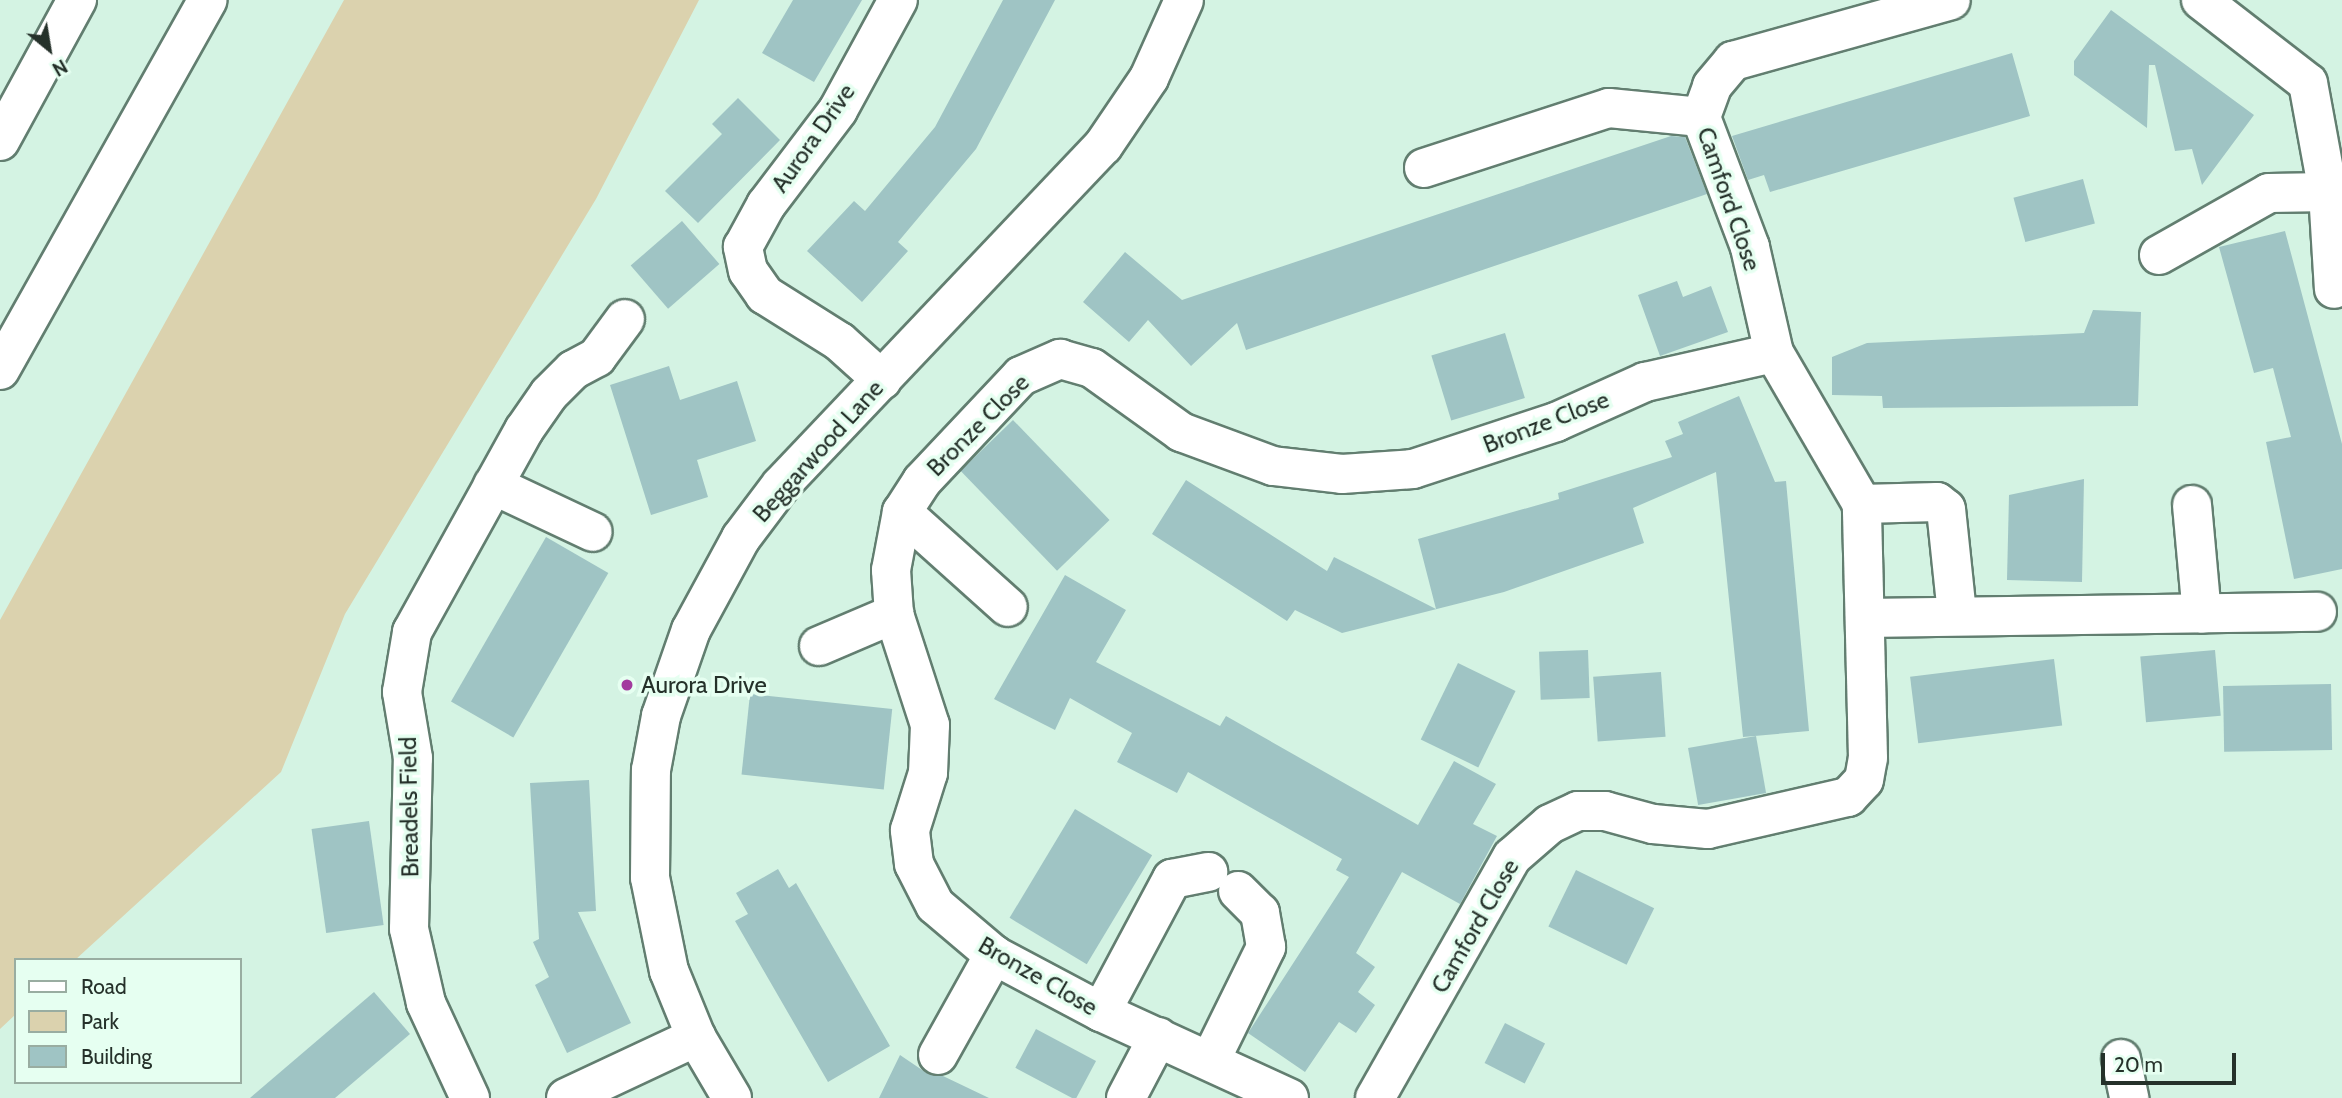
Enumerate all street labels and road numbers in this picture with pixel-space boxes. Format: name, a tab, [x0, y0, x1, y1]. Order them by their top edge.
street label: Aurora Drive	[765, 78, 861, 198]
street label: Camford Close	[1691, 123, 1767, 275]
street label: Bronze Close	[921, 368, 1035, 482]
street label: Beggarwood Lane	[747, 374, 889, 528]
street label: Bronze Close	[1479, 385, 1613, 459]
street label: Breadels Field	[393, 737, 425, 877]
street label: Camford Close	[1425, 854, 1525, 998]
street label: Bronze Close	[973, 930, 1103, 1022]

